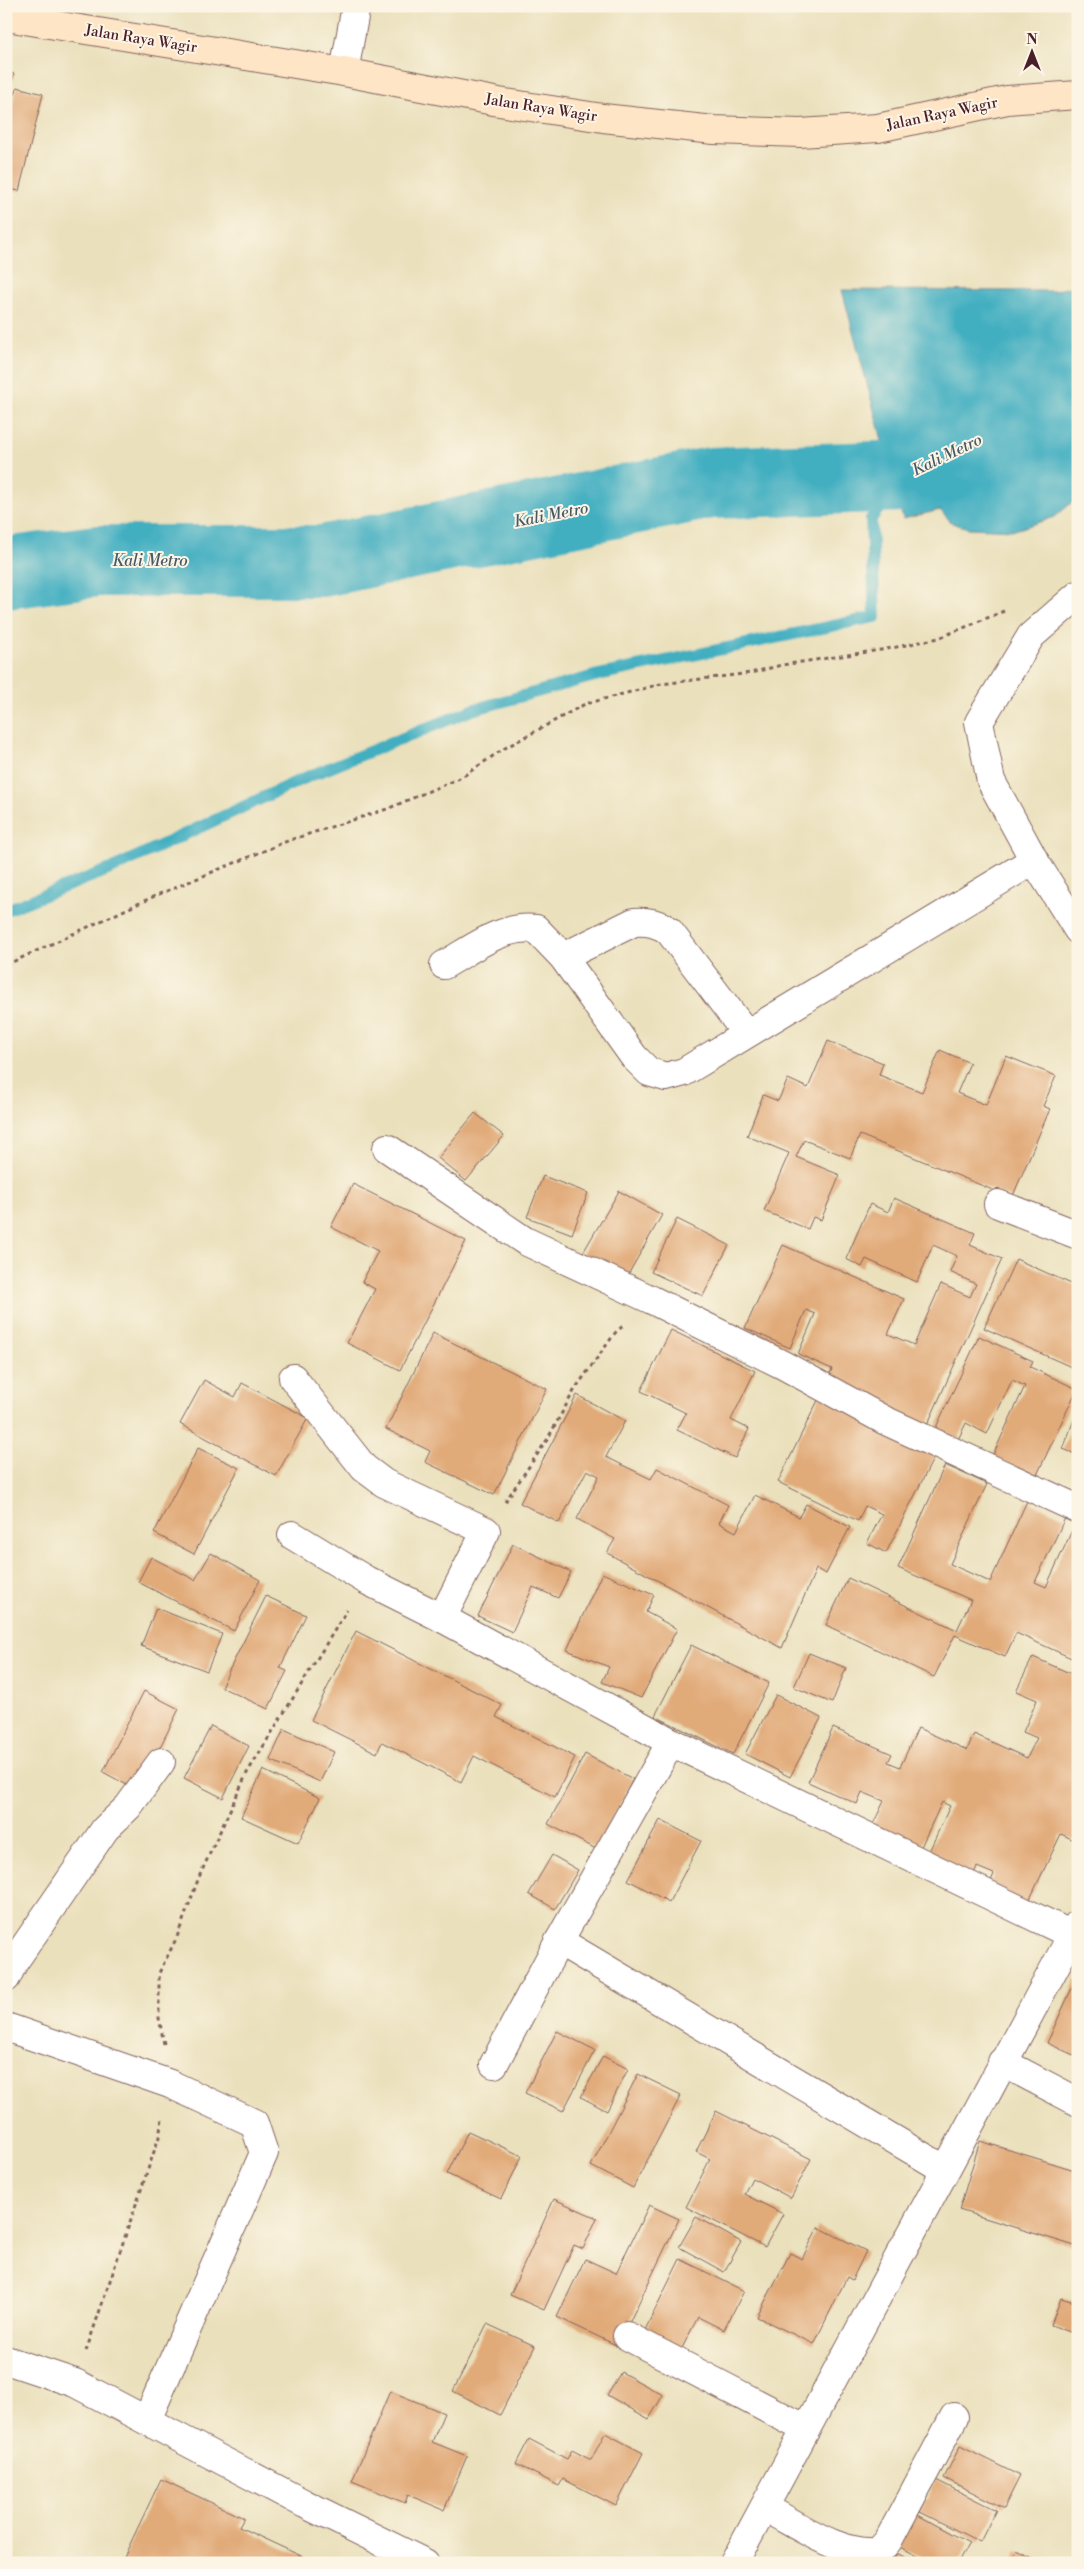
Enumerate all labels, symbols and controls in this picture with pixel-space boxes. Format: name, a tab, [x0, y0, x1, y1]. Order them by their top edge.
street label: Jalan Raya Wagir	[82, 21, 199, 57]
north arrow	[1006, 28, 1056, 78]
text: N	[1026, 31, 1038, 49]
street label: Jalan Raya Wagir	[482, 90, 599, 126]
street label: Jalan Raya Wagir	[884, 93, 1000, 135]
water label: Kali Metro	[909, 429, 985, 481]
water label: Kali Metro	[512, 498, 590, 532]
water label: Kali Metro	[112, 551, 188, 571]

